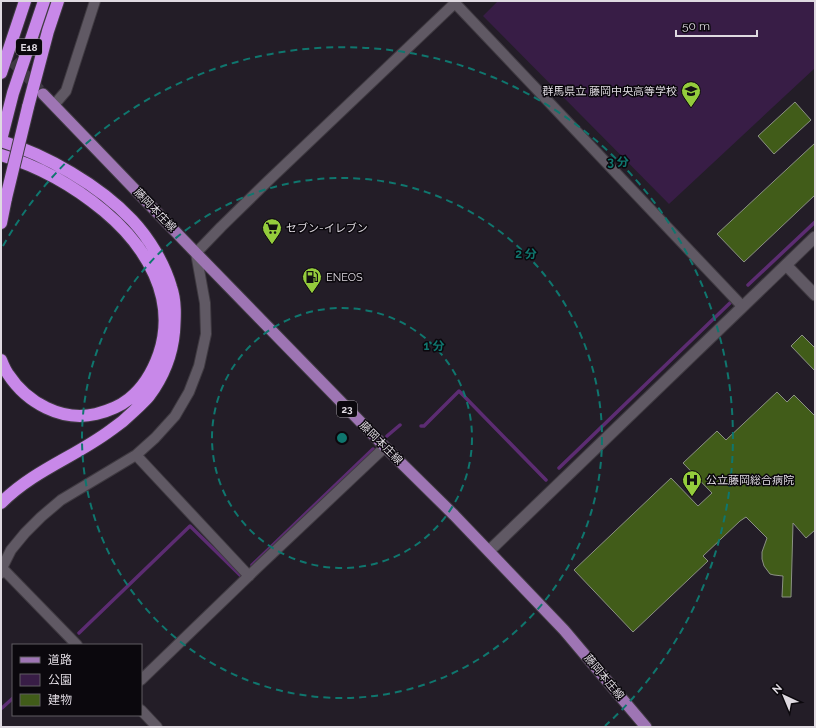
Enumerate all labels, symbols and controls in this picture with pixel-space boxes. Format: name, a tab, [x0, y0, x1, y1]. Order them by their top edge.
scale bar	[676, 12, 757, 38]
text: 50 m	[682, 19, 710, 33]
road number: E18	[16, 39, 42, 55]
school or university icon: 群馬県立 藤岡中央高等学校	[680, 80, 702, 108]
place label: 群馬県立 藤岡中央高等学校	[542, 85, 677, 98]
text: 3 分	[607, 155, 629, 169]
street label: 藤岡本庄線	[131, 186, 179, 234]
supermarket icon: セブン-イレブン	[261, 217, 283, 245]
place label: セブン-イレブン	[286, 222, 368, 235]
text: 2 分	[515, 247, 537, 261]
fuel station icon: ENEOS	[301, 266, 323, 294]
place label: ENEOS	[326, 271, 363, 284]
text: 1 分	[424, 339, 444, 353]
road number: 23	[337, 401, 357, 417]
street label: 藤岡本庄線	[357, 419, 405, 467]
centre of rings	[335, 431, 349, 445]
hospital icon: 公立藤岡総合病院	[681, 469, 703, 497]
place label: 公立藤岡総合病院	[706, 474, 794, 487]
legend	[12, 644, 142, 716]
street label: 藤岡本庄線	[581, 652, 627, 702]
text: 道路	[48, 653, 72, 667]
text: 公園	[48, 673, 72, 687]
north arrow	[764, 676, 804, 716]
text: N	[770, 682, 785, 697]
text: 建物	[48, 693, 72, 707]

